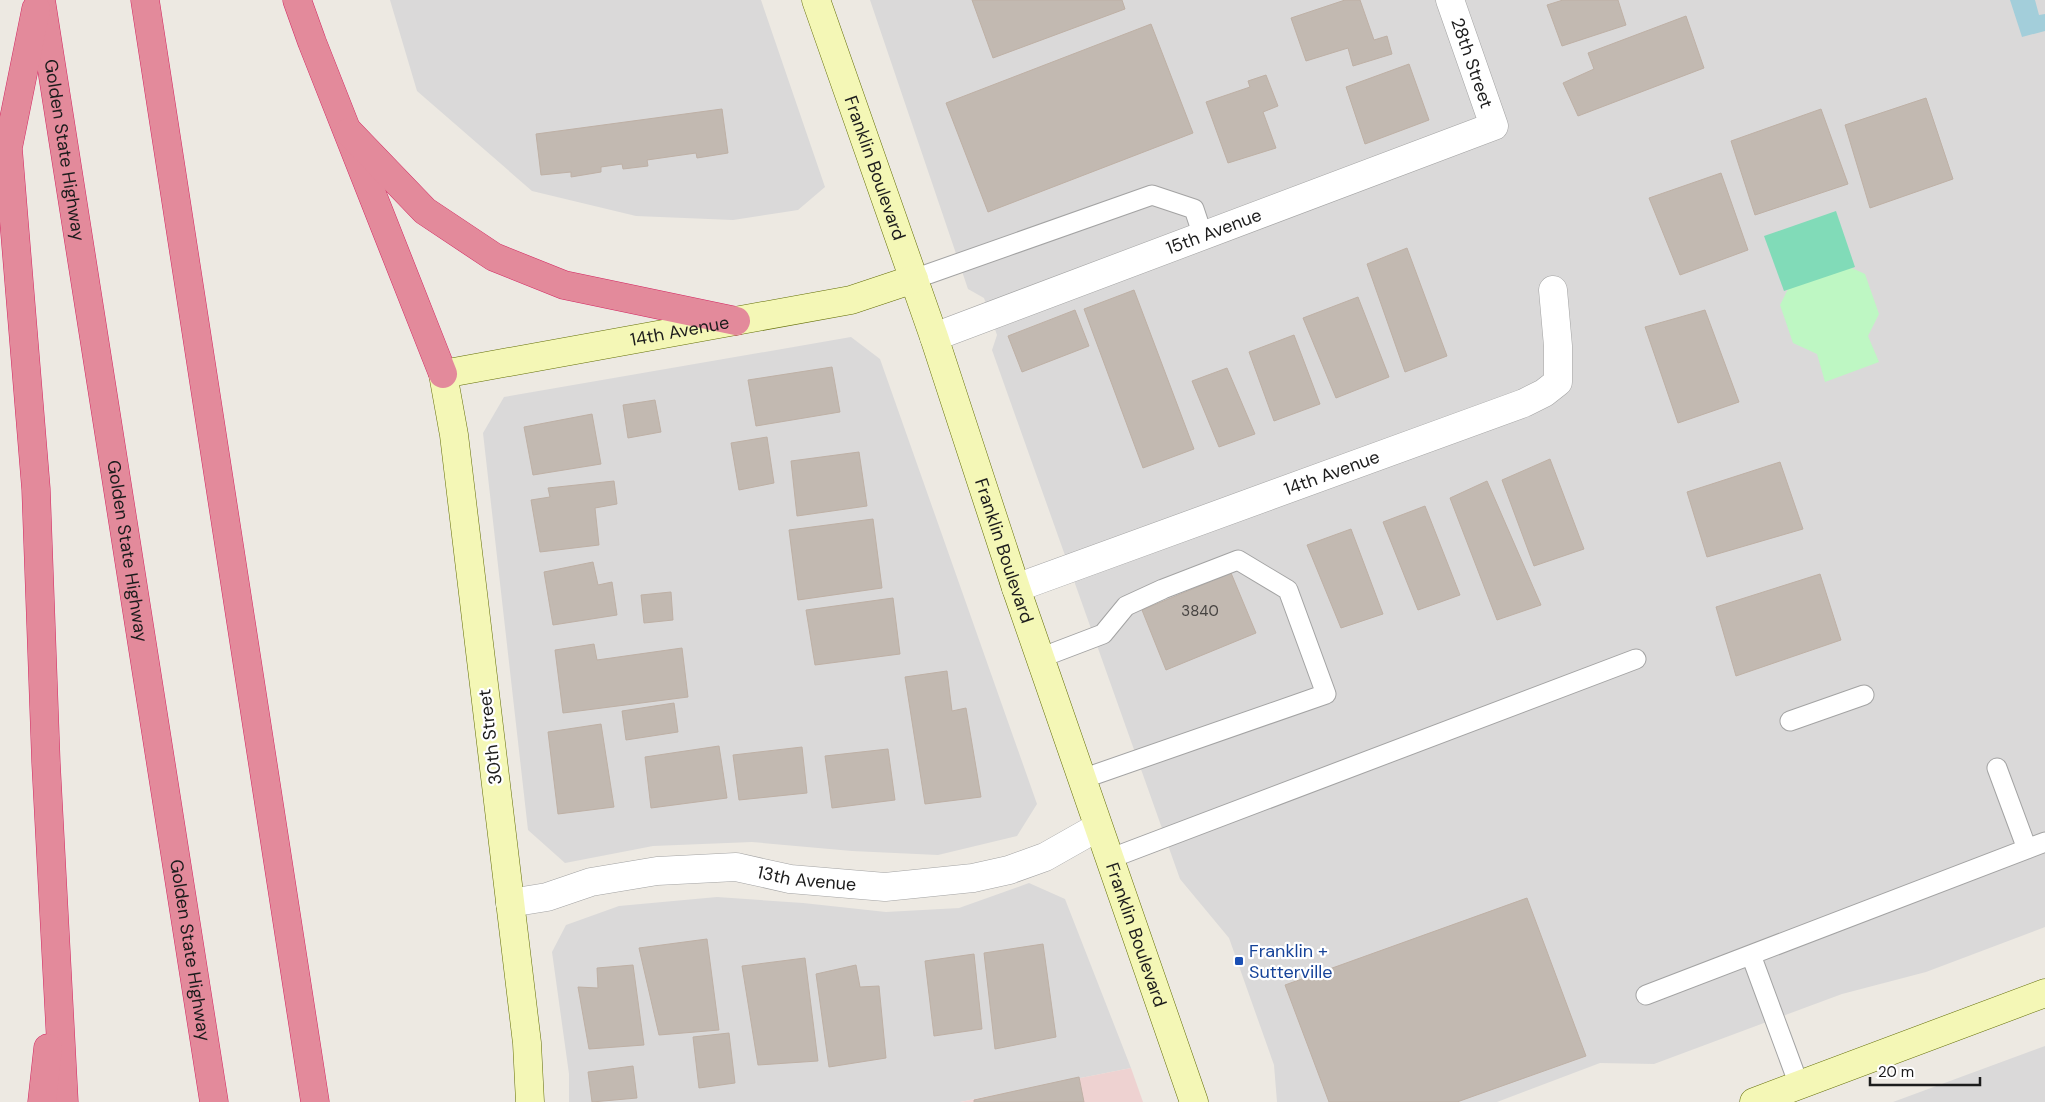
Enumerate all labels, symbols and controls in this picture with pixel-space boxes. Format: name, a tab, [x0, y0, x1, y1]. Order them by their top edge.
street label: 28th Street	[1445, 15, 1499, 111]
street label: Golden State Highway	[38, 57, 91, 243]
street label: Franklin Boulevard	[839, 93, 911, 243]
street label: 15th Avenue	[1163, 203, 1265, 260]
street label: 14th Avenue	[628, 310, 731, 352]
street label: 14th Avenue	[1281, 445, 1383, 501]
street label: Golden State Highway	[101, 459, 154, 644]
street label: Franklin Boulevard	[969, 475, 1039, 626]
house number: 3840	[1181, 601, 1219, 621]
street label: 30th Street	[472, 688, 508, 786]
street label: Golden State Highway	[164, 858, 216, 1043]
street label: Franklin Boulevard	[1100, 859, 1172, 1010]
street label: 13th Avenue	[755, 860, 857, 897]
place label: Franklin + Sutterville	[1249, 939, 1333, 984]
marker: Franklin + Sutterville	[1233, 955, 1245, 967]
scale bar	[1870, 1054, 1980, 1086]
text: 20 m	[1878, 1062, 1914, 1082]

